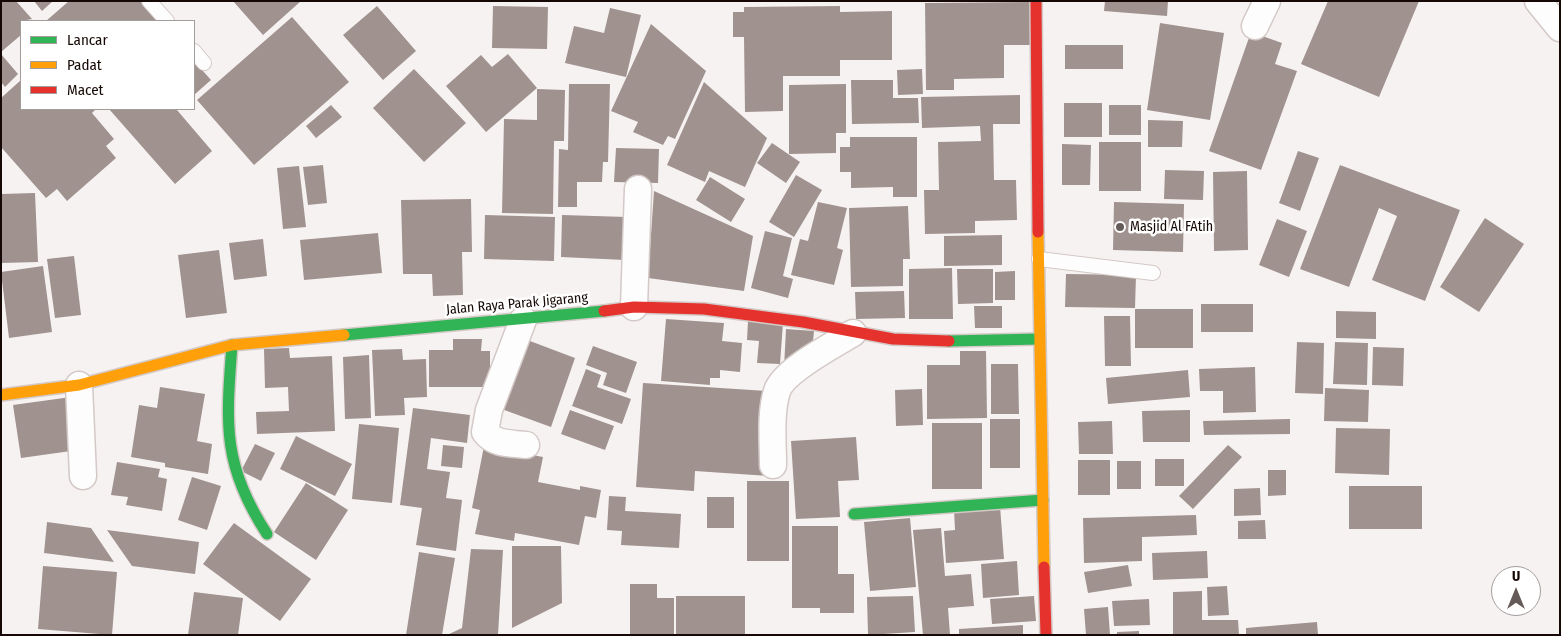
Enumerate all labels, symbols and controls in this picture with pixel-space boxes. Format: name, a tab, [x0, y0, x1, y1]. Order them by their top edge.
legend	[20, 20, 195, 110]
text: Lancar	[67, 31, 108, 49]
text: Padat	[67, 56, 102, 74]
text: Macet	[67, 81, 103, 99]
place label: Masjid Al FAtih	[1130, 219, 1213, 235]
marker: Masjid Al FAtih	[1114, 221, 1126, 233]
street label: Jalan Raya Parak Jigarang	[445, 289, 589, 319]
north arrow	[1491, 566, 1541, 616]
text: U	[1512, 568, 1520, 585]

